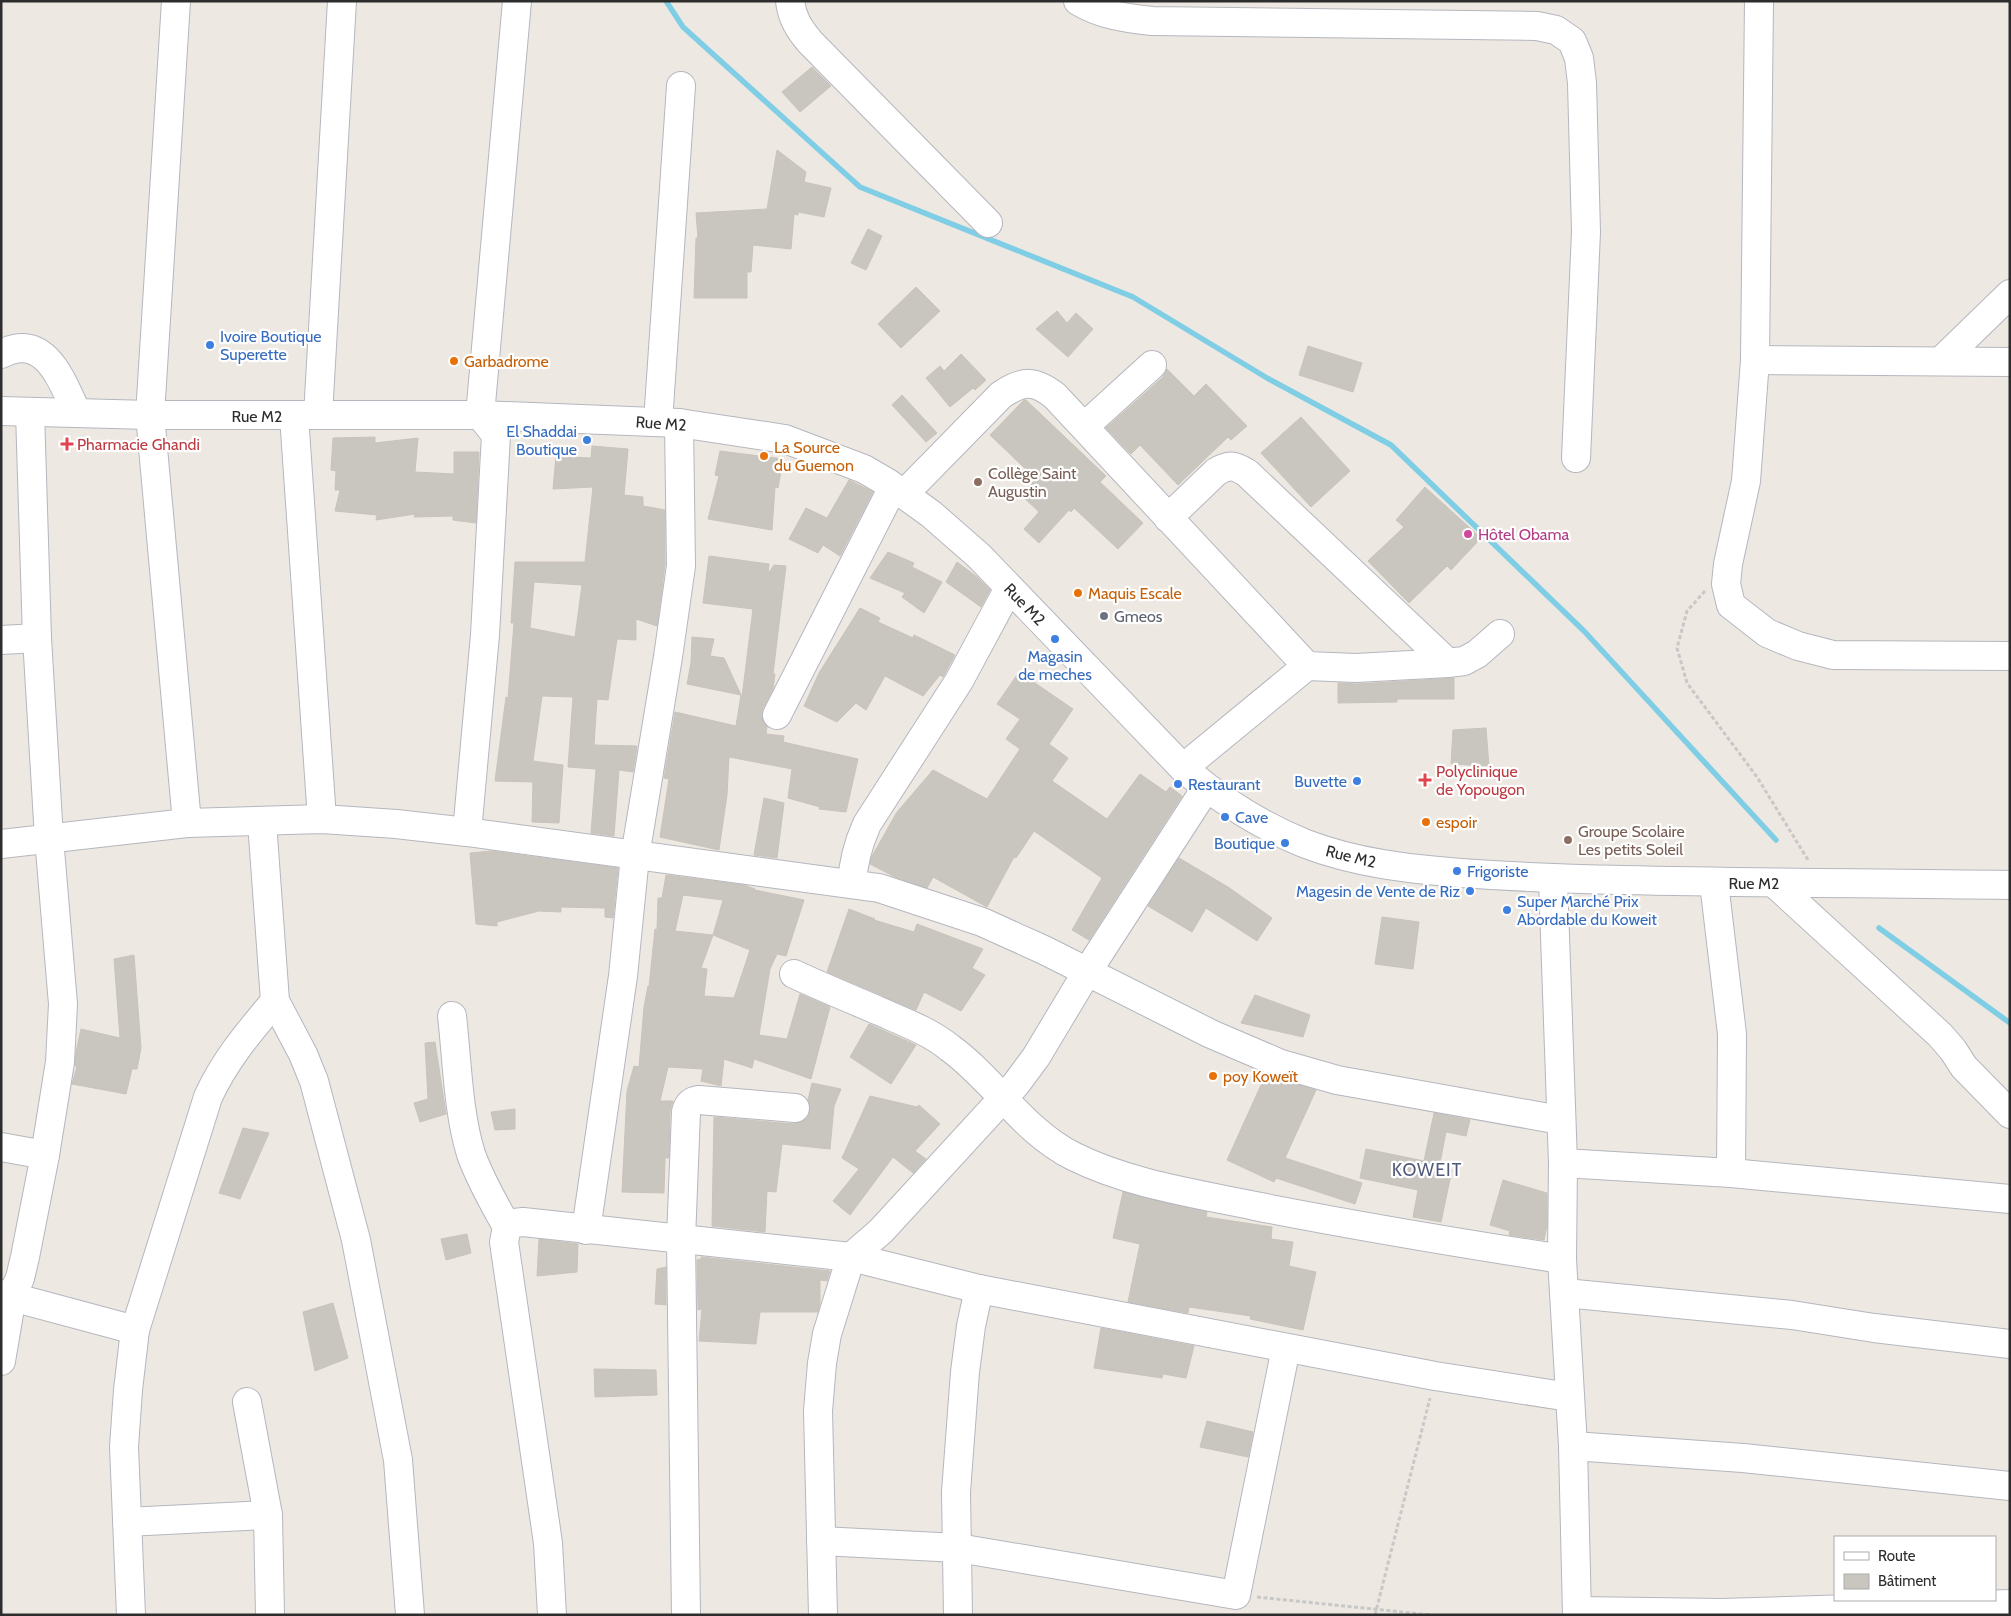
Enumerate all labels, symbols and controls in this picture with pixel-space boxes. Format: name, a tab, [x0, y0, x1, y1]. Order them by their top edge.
place label: Ivoire Boutique Superette	[220, 327, 322, 364]
marker: Ivoire Boutique Superette	[204, 339, 216, 351]
place label: Garbadrome	[464, 352, 549, 371]
marker: Garbadrome	[448, 355, 460, 367]
street label: Rue M2	[231, 407, 283, 426]
street label: Rue M2	[635, 412, 687, 435]
place label: El Shaddai Boutique	[506, 422, 577, 459]
marker: El Shaddai Boutique	[581, 434, 593, 446]
place label: Pharmacie Ghandi	[77, 435, 200, 454]
marker: Pharmacie Ghandi	[61, 438, 73, 450]
place label: La Source du Guemon	[774, 438, 854, 475]
marker: La Source du Guemon	[758, 450, 770, 462]
place label: Collège Saint Augustin	[988, 464, 1077, 501]
marker: Collège Saint Augustin	[972, 476, 984, 488]
place label: Hôtel Obama	[1478, 525, 1569, 544]
marker: Hôtel Obama	[1462, 528, 1474, 540]
street label: Rue M2	[1000, 579, 1049, 629]
place label: Maquis Escale	[1088, 584, 1182, 603]
marker: Maquis Escale	[1072, 587, 1084, 599]
place label: Gmeos	[1114, 607, 1163, 626]
marker: Gmeos	[1098, 610, 1110, 622]
marker: Magasin de meches	[1049, 633, 1061, 645]
place label: Magasin de meches	[1018, 647, 1092, 684]
place label: Polyclinique de Yopougon	[1436, 762, 1525, 799]
place label: Buvette	[1294, 772, 1347, 791]
marker: Polyclinique de Yopougon	[1418, 773, 1432, 787]
place label: Restaurant	[1188, 775, 1261, 794]
marker: Buvette	[1351, 775, 1363, 787]
marker: Restaurant	[1172, 778, 1184, 790]
place label: Cave	[1235, 808, 1268, 827]
marker: Cave	[1219, 811, 1231, 823]
place label: espoir	[1436, 813, 1478, 832]
marker: espoir	[1420, 816, 1432, 828]
place label: Groupe Scolaire Les petits Soleil	[1578, 822, 1685, 859]
place label: Boutique	[1214, 834, 1275, 853]
marker: Groupe Scolaire Les petits Soleil	[1562, 834, 1574, 846]
marker: Boutique	[1279, 837, 1291, 849]
street label: Rue M2	[1324, 841, 1378, 872]
place label: Frigoriste	[1467, 862, 1528, 881]
marker: Frigoriste	[1451, 865, 1463, 877]
street label: Rue M2	[1728, 874, 1780, 893]
place label: Magesin de Vente de Riz	[1296, 882, 1460, 901]
marker: Magesin de Vente de Riz	[1464, 885, 1476, 897]
place label: Super Marché Prix Abordable du Koweit	[1517, 892, 1658, 929]
marker: Super Marché Prix Abordable du Koweit	[1501, 904, 1513, 916]
place label: poy Koweït	[1223, 1067, 1299, 1086]
marker: poy Koweït	[1207, 1070, 1219, 1082]
district label: KOWEIT	[1392, 1159, 1462, 1181]
legend	[1834, 1536, 1996, 1601]
text: Route	[1878, 1547, 1916, 1565]
text: Bâtiment	[1878, 1572, 1936, 1590]

